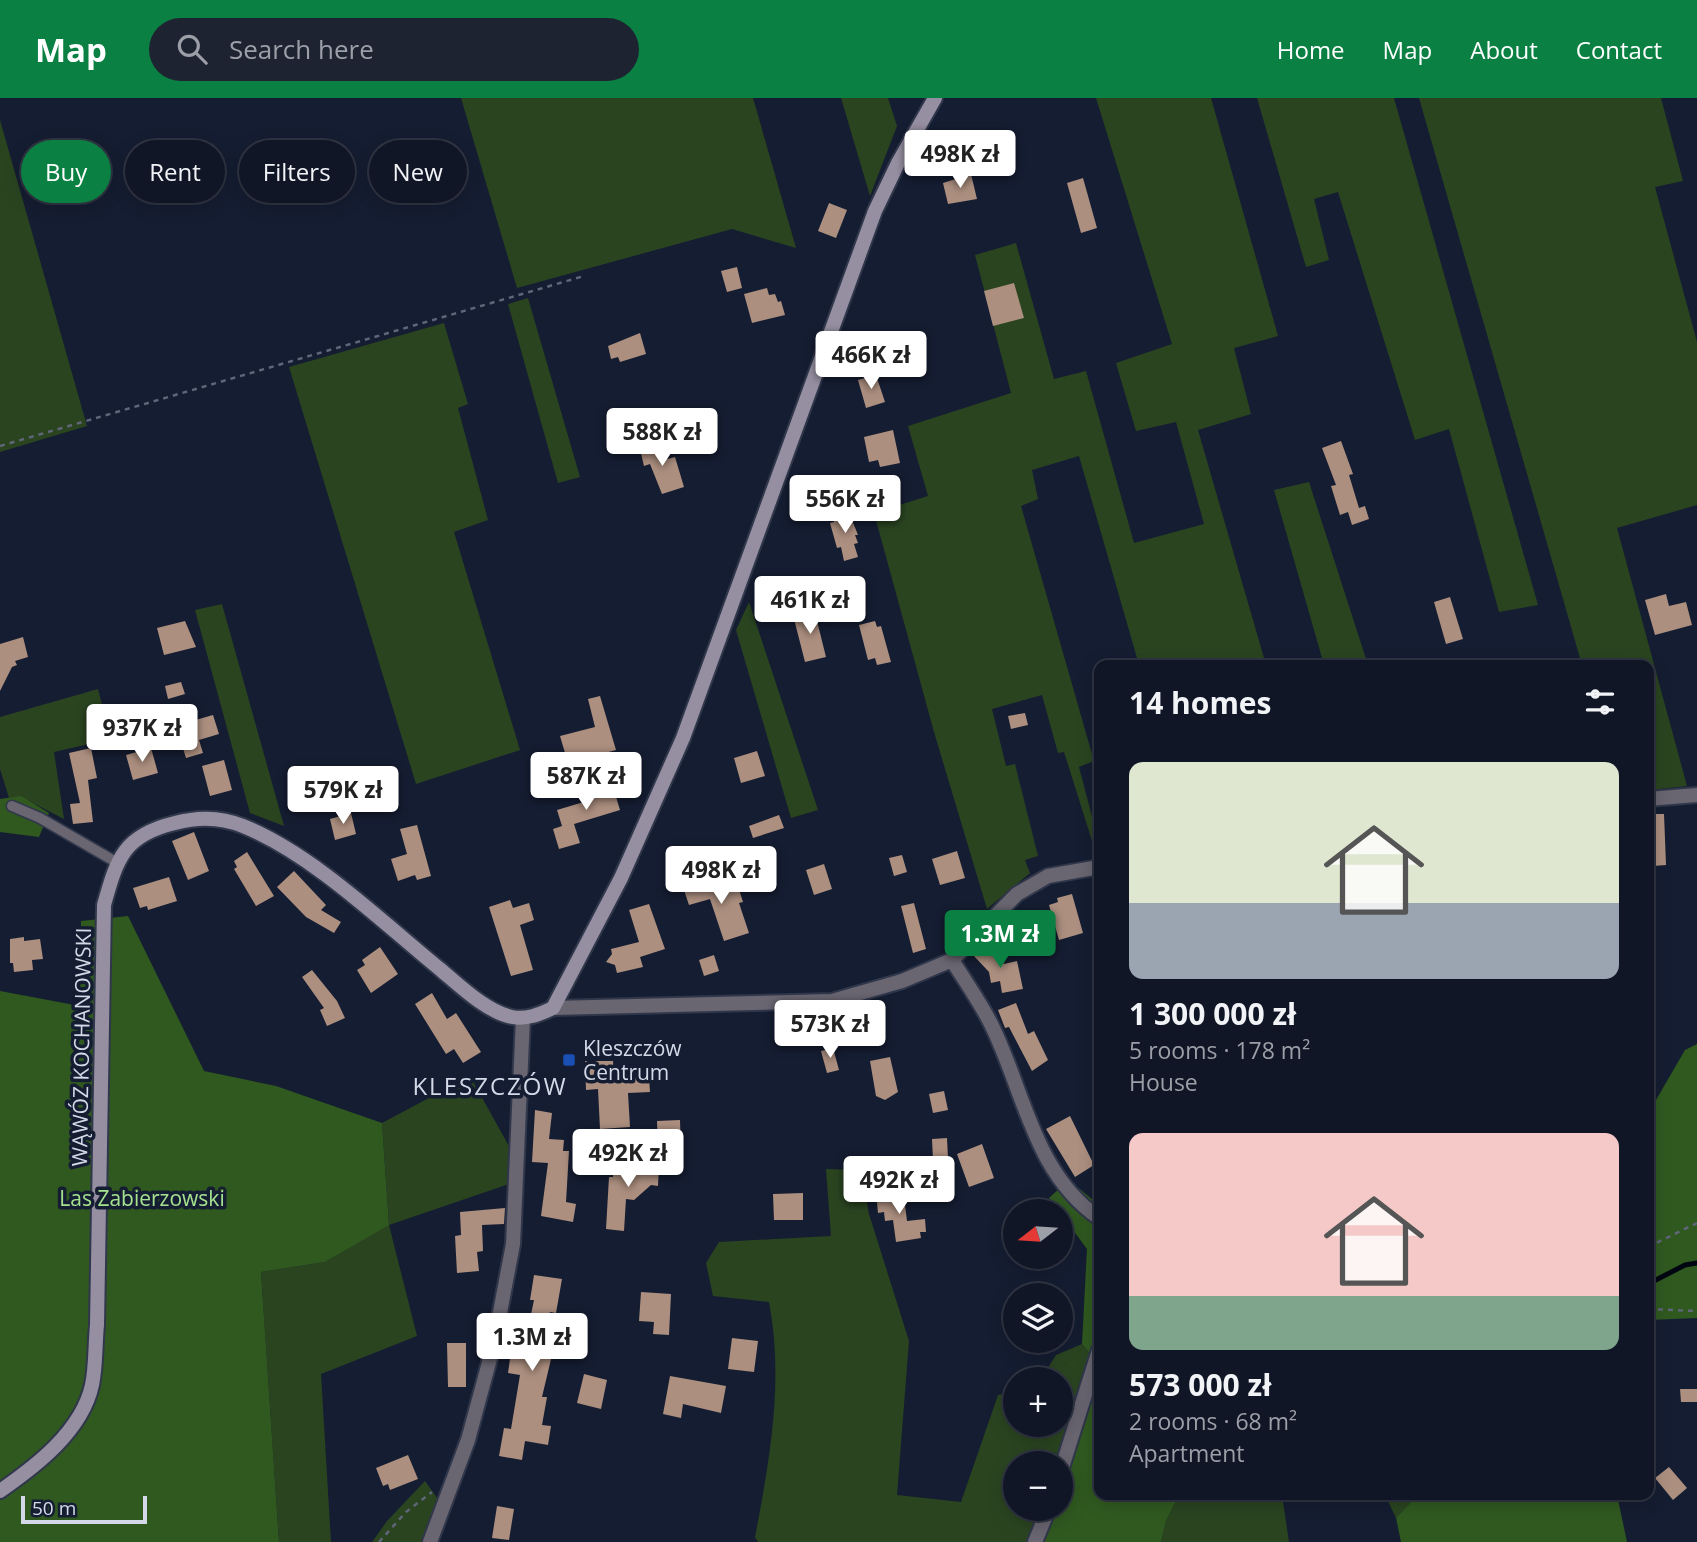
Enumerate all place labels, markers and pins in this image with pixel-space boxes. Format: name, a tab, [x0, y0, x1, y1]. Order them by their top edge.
pin: 498K zł	[895, 130, 1025, 190]
pin: 466K zł	[806, 331, 936, 391]
pin: 588K zł	[597, 408, 727, 468]
pin: 556K zł	[780, 476, 910, 535]
pin: 461K zł	[745, 576, 875, 636]
pin: 937K zł	[77, 704, 207, 764]
pin: 587K zł	[521, 752, 651, 812]
pin: 579K zł	[278, 766, 408, 826]
pin: 498K zł	[656, 846, 786, 906]
pin: 1.3M zł	[935, 910, 1065, 970]
pin: 573K zł	[765, 1000, 895, 1060]
place label: Kleszczów Centrum	[583, 1034, 682, 1086]
marker: Kleszczów Centrum	[561, 1052, 577, 1068]
pin: 492K zł	[563, 1130, 693, 1189]
pin: 492K zł	[834, 1156, 964, 1216]
pin: 1.3M zł	[467, 1314, 597, 1373]

